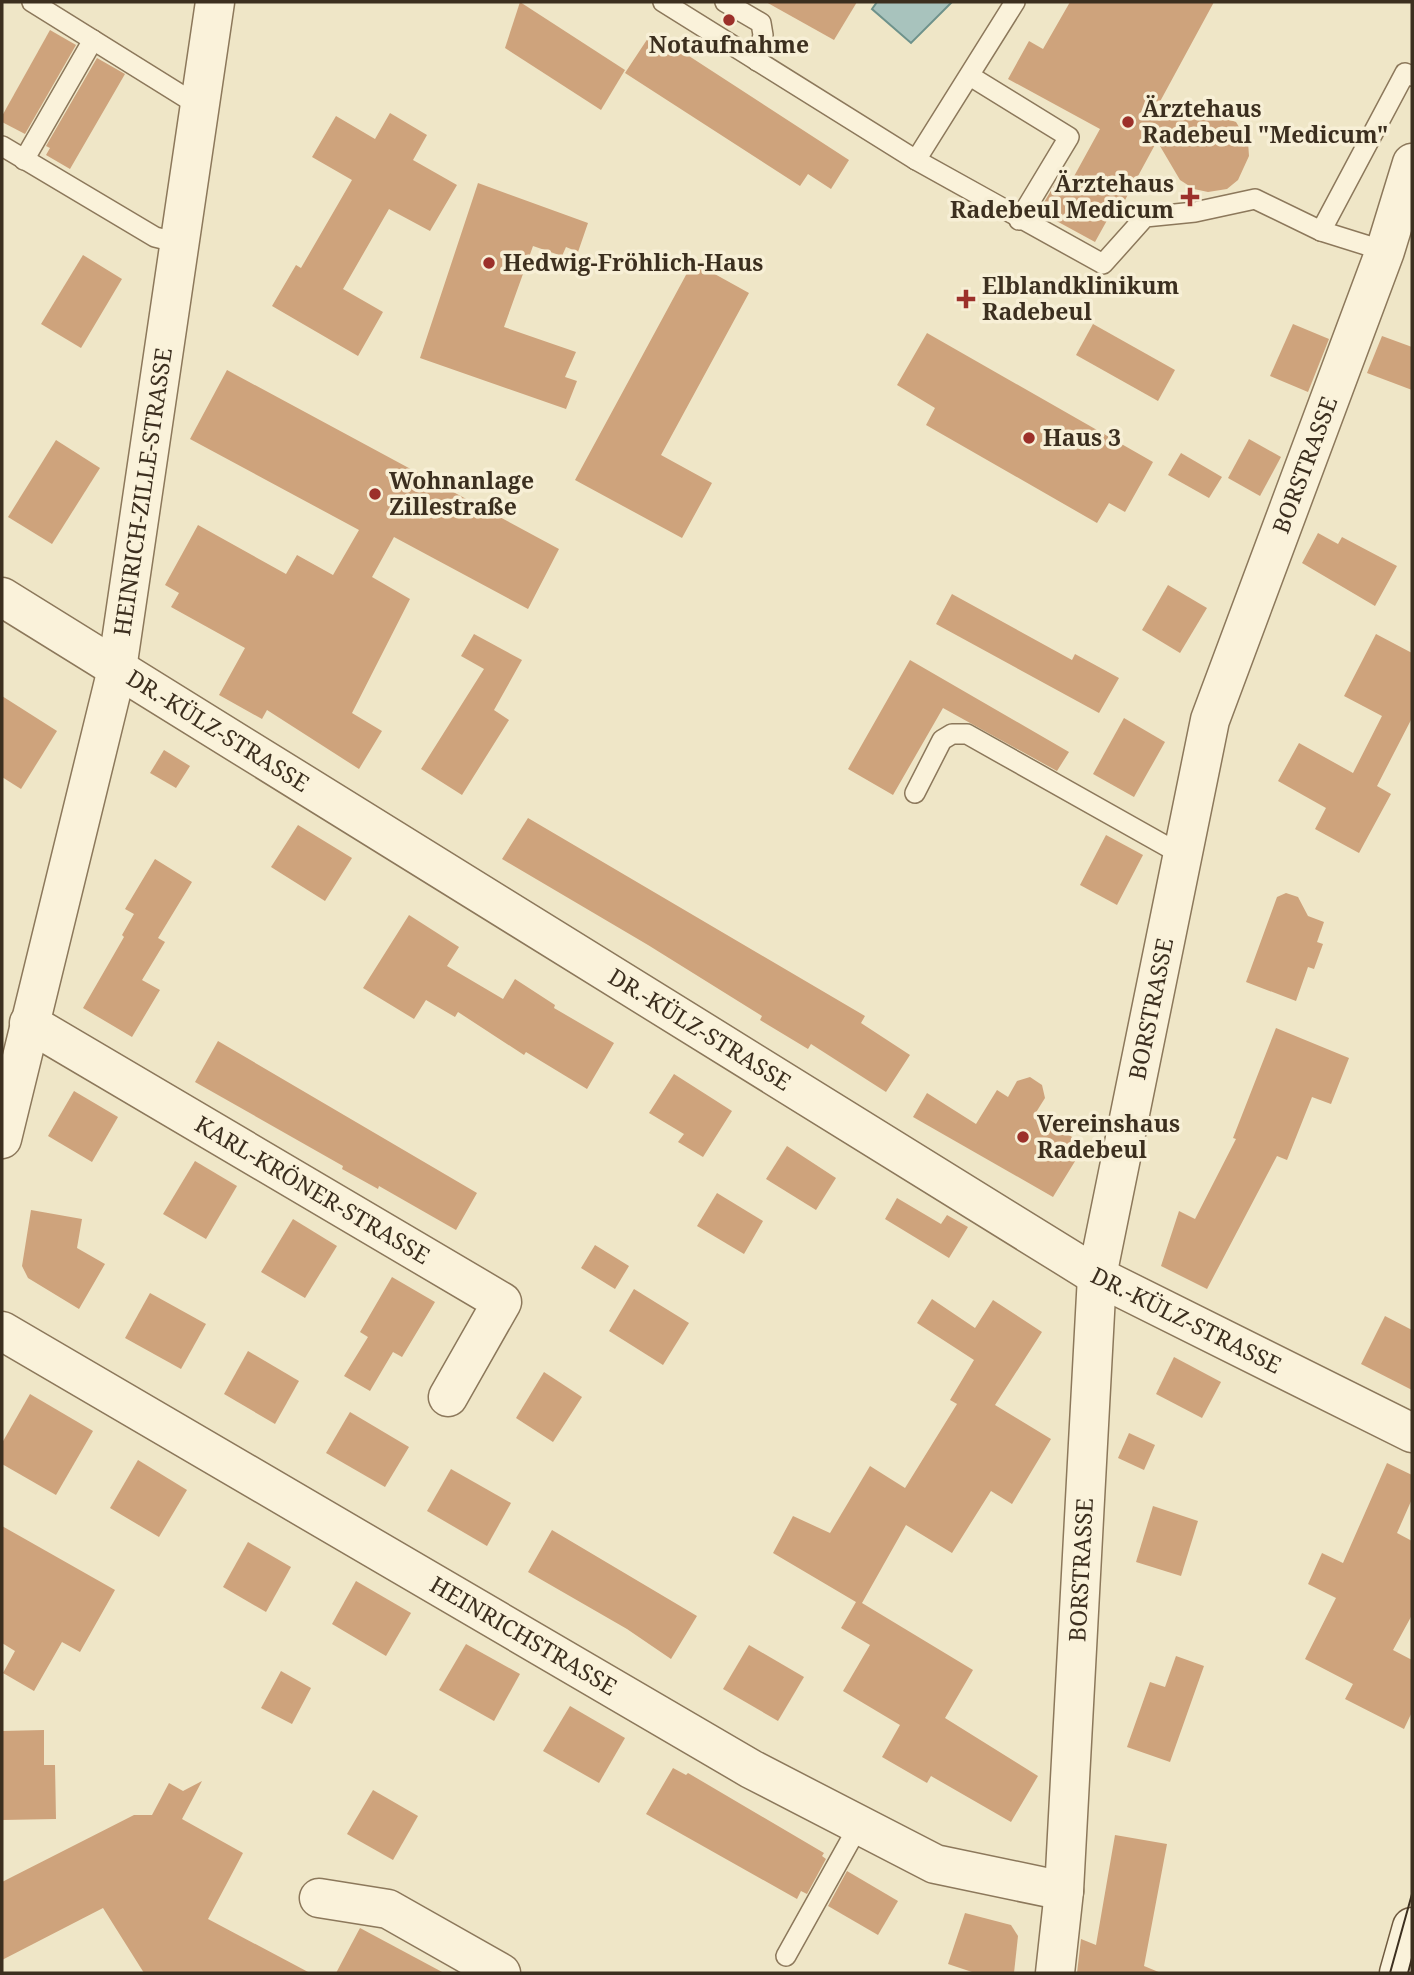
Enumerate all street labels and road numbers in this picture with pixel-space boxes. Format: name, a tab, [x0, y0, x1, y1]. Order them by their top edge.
street label: HEINRICH-ZILLE-STRASSE	[105, 345, 179, 638]
street label: BORSTRASSE	[1264, 391, 1344, 538]
street label: DR.-KÜLZ-STRASSE	[121, 661, 316, 799]
street label: BORSTRASSE	[1120, 935, 1180, 1082]
street label: DR.-KÜLZ-STRASSE	[603, 960, 798, 1098]
street label: KARL-KRÖNER-STRASSE	[189, 1107, 436, 1271]
street label: DR.-KÜLZ-STRASSE	[1086, 1259, 1287, 1381]
street label: BORSTRASSE	[1060, 1497, 1100, 1643]
street label: HEINRICHSTRASSE	[425, 1568, 623, 1702]

